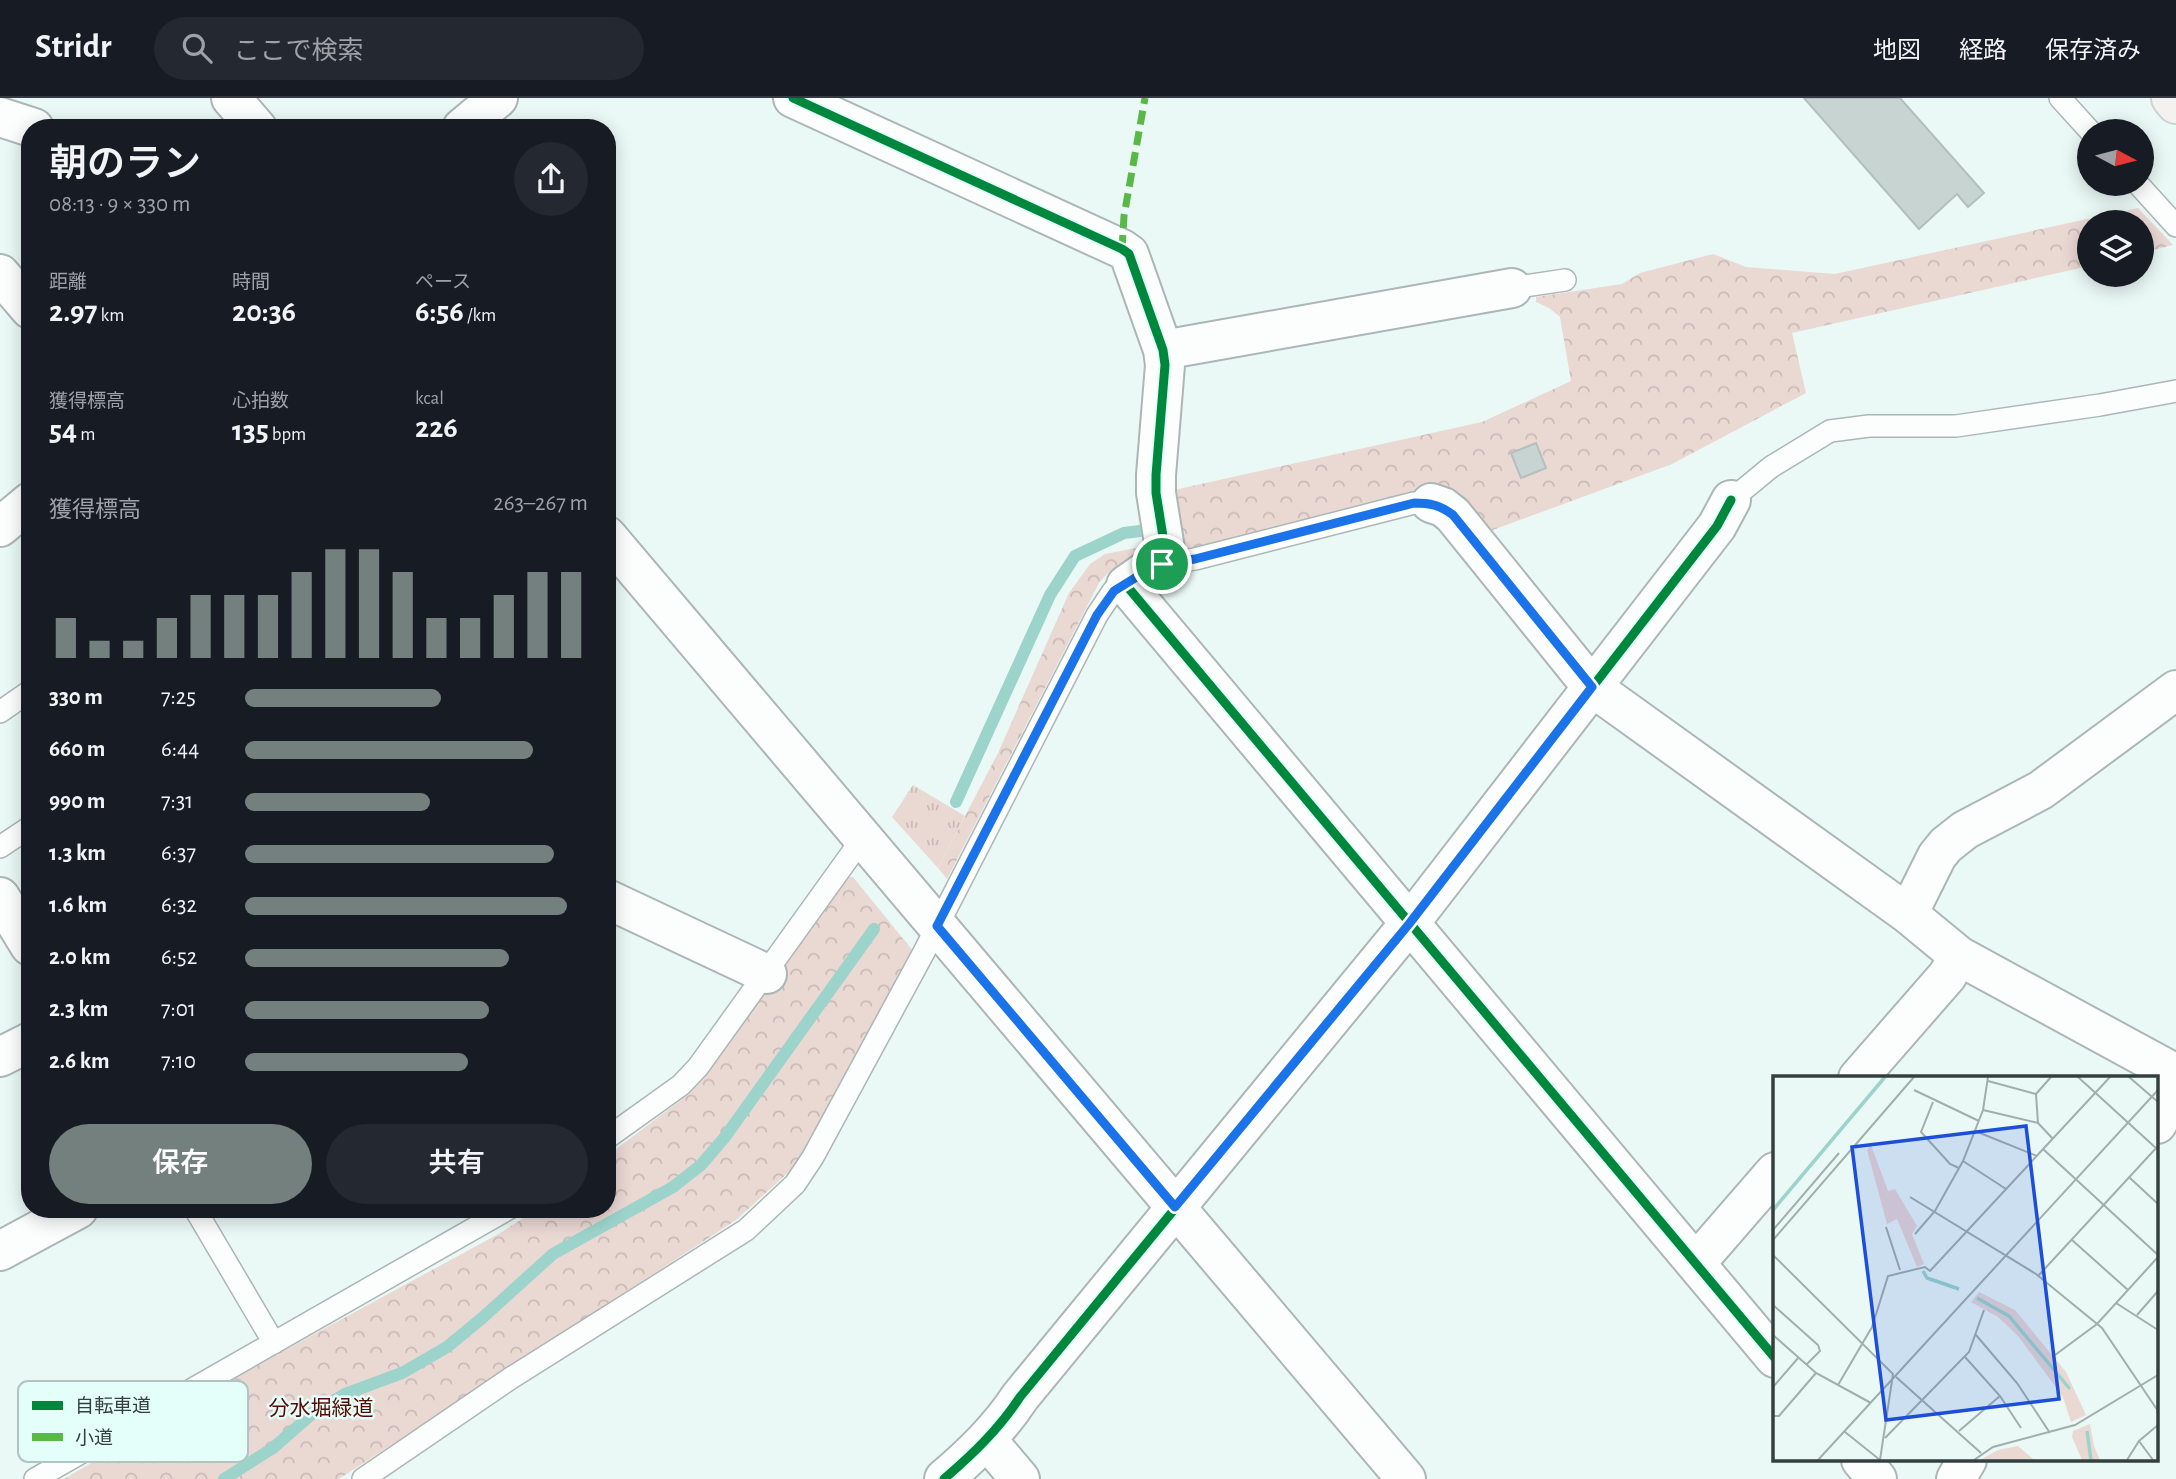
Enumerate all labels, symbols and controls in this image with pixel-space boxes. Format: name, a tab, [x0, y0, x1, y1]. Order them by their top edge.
search box	[154, 17, 644, 80]
icon: search	[178, 29, 216, 67]
text: Stridr	[35, 31, 112, 64]
text: ここで検索	[234, 38, 364, 64]
text: 地図	[1873, 39, 1921, 63]
text: 経路	[1959, 39, 2007, 63]
text: 保存済み	[2045, 39, 2141, 63]
north arrow	[2077, 119, 2154, 196]
map controls	[2077, 119, 2154, 287]
button: share	[514, 142, 588, 216]
text: 朝のラン	[49, 146, 201, 184]
text: 08:13 · 9 × 330 m	[49, 193, 190, 216]
button: layers	[2077, 210, 2154, 287]
text: 距離	[49, 273, 87, 292]
text: 時間	[232, 273, 270, 292]
text: ペース	[415, 273, 471, 292]
text: 2.97	[49, 297, 97, 327]
text: 20:36	[232, 297, 296, 327]
text: 6:56	[415, 297, 464, 327]
text: km	[97, 306, 124, 325]
text: /km	[464, 306, 496, 325]
text: kcal	[415, 389, 444, 408]
text: 獲得標高	[49, 392, 125, 411]
text: 心拍数	[232, 392, 289, 411]
text: 226	[415, 413, 458, 443]
text: 54	[49, 416, 77, 446]
text: 135	[232, 416, 269, 446]
text: m	[77, 425, 95, 444]
text: bpm	[269, 425, 306, 444]
text: 263–267 m	[493, 492, 588, 515]
text: 獲得標高	[49, 499, 141, 522]
pin	[1132, 534, 1192, 594]
icon: arrive	[1143, 545, 1181, 583]
text: 330 m	[49, 686, 103, 709]
text: 7:25	[161, 686, 196, 709]
text: 660 m	[49, 738, 105, 761]
text: 6:44	[161, 738, 199, 761]
text: 990 m	[49, 790, 105, 813]
text: 7:31	[161, 790, 193, 813]
text: 1.3 km	[49, 842, 106, 865]
text: 6:37	[161, 842, 196, 865]
text: 1.6 km	[49, 894, 107, 917]
text: 6:32	[161, 894, 197, 917]
text: 2.0 km	[49, 946, 111, 969]
text: 6:52	[161, 946, 197, 969]
text: 2.3 km	[49, 998, 108, 1021]
text: 7:01	[161, 998, 196, 1021]
text: 2.6 km	[49, 1050, 110, 1073]
text: 7:10	[161, 1050, 196, 1073]
inset map	[1773, 1076, 2158, 1462]
button: 保存	[49, 1124, 312, 1204]
button: 共有	[326, 1124, 588, 1204]
legend	[18, 1381, 248, 1462]
text: 自転車道	[75, 1396, 151, 1416]
park label: 分水堀緑道	[269, 1397, 374, 1419]
text: 小道	[75, 1428, 113, 1448]

